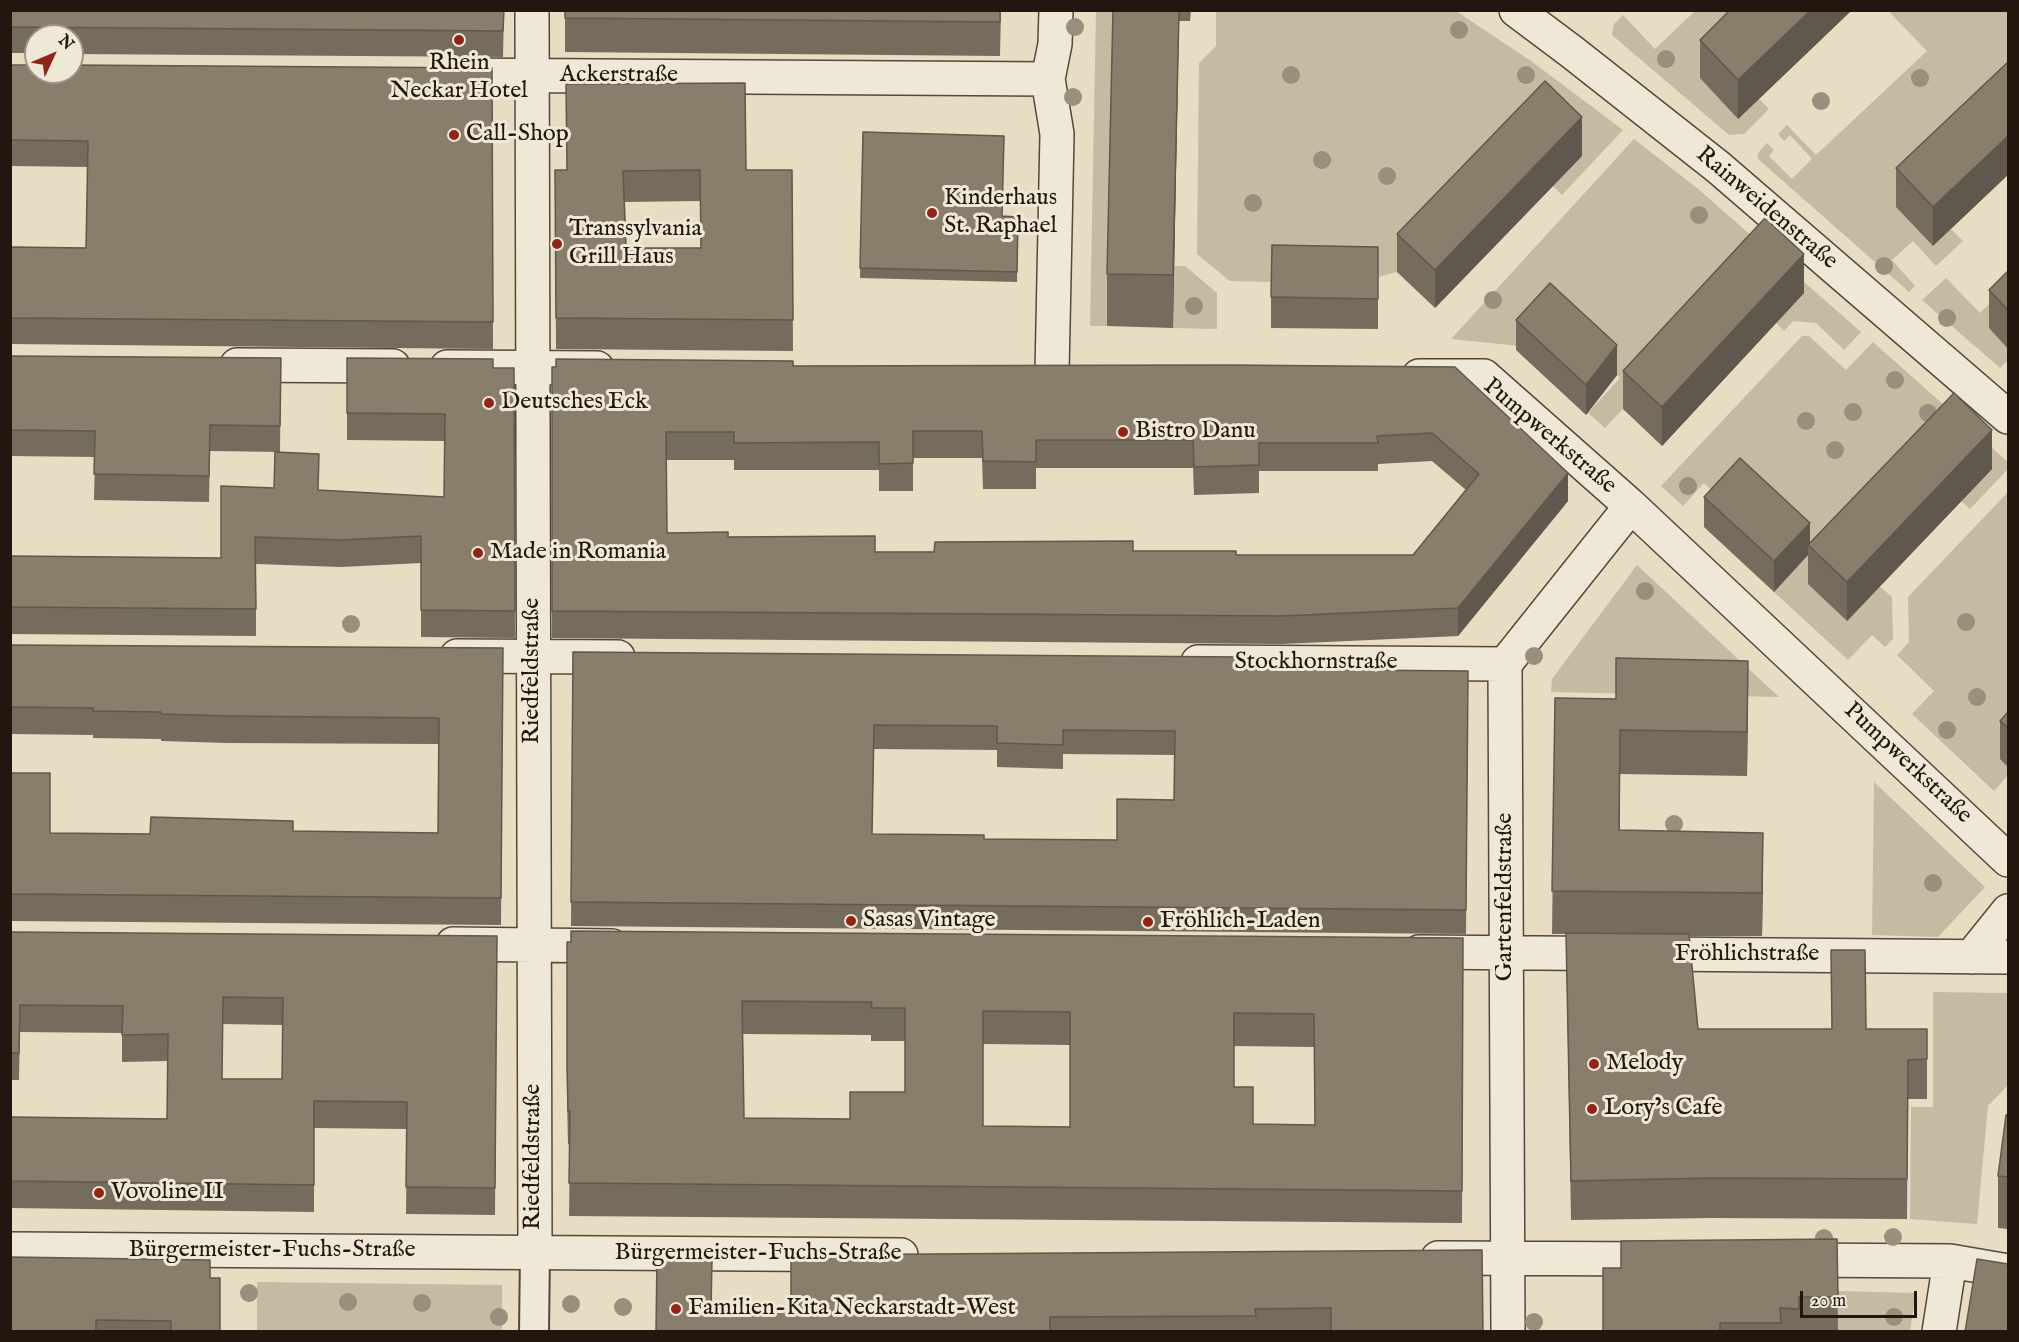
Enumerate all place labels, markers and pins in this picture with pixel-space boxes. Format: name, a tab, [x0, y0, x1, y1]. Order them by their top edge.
marker: Rhein Neckar Hotel	[452, 33, 466, 47]
place label: Rhein Neckar Hotel	[390, 50, 528, 106]
place label: Call-Shop	[466, 121, 569, 149]
marker: Call-Shop	[447, 128, 461, 142]
place label: Kinderhaus St. Raphael	[944, 185, 1057, 241]
marker: Kinderhaus St. Raphael	[925, 206, 939, 220]
place label: Transsylvania Grill Haus	[569, 216, 702, 272]
marker: Transsylvania Grill Haus	[550, 237, 564, 251]
place label: Deutsches Eck	[501, 389, 648, 417]
marker: Deutsches Eck	[482, 396, 496, 410]
place label: Bistro Danu	[1135, 418, 1256, 446]
marker: Bistro Danu	[1116, 425, 1130, 439]
place label: Made in Romania	[490, 539, 666, 567]
marker: Made in Romania	[471, 546, 485, 560]
place label: Sasas Vintage	[863, 907, 996, 935]
place label: Fröhlich-Laden	[1160, 908, 1320, 936]
marker: Sasas Vintage	[844, 914, 858, 928]
marker: Fröhlich-Laden	[1141, 915, 1155, 929]
place label: Melody	[1606, 1050, 1683, 1078]
marker: Melody	[1587, 1057, 1601, 1071]
place label: Lory’s Cafe	[1604, 1095, 1722, 1123]
marker: Lory’s Cafe	[1585, 1102, 1599, 1116]
place label: Vovoline II	[111, 1179, 224, 1207]
marker: Vovoline II	[92, 1186, 106, 1200]
place label: Familien-Kita Neckarstadt-West	[688, 1295, 1016, 1323]
marker: Familien-Kita Neckarstadt-West	[669, 1302, 683, 1316]

